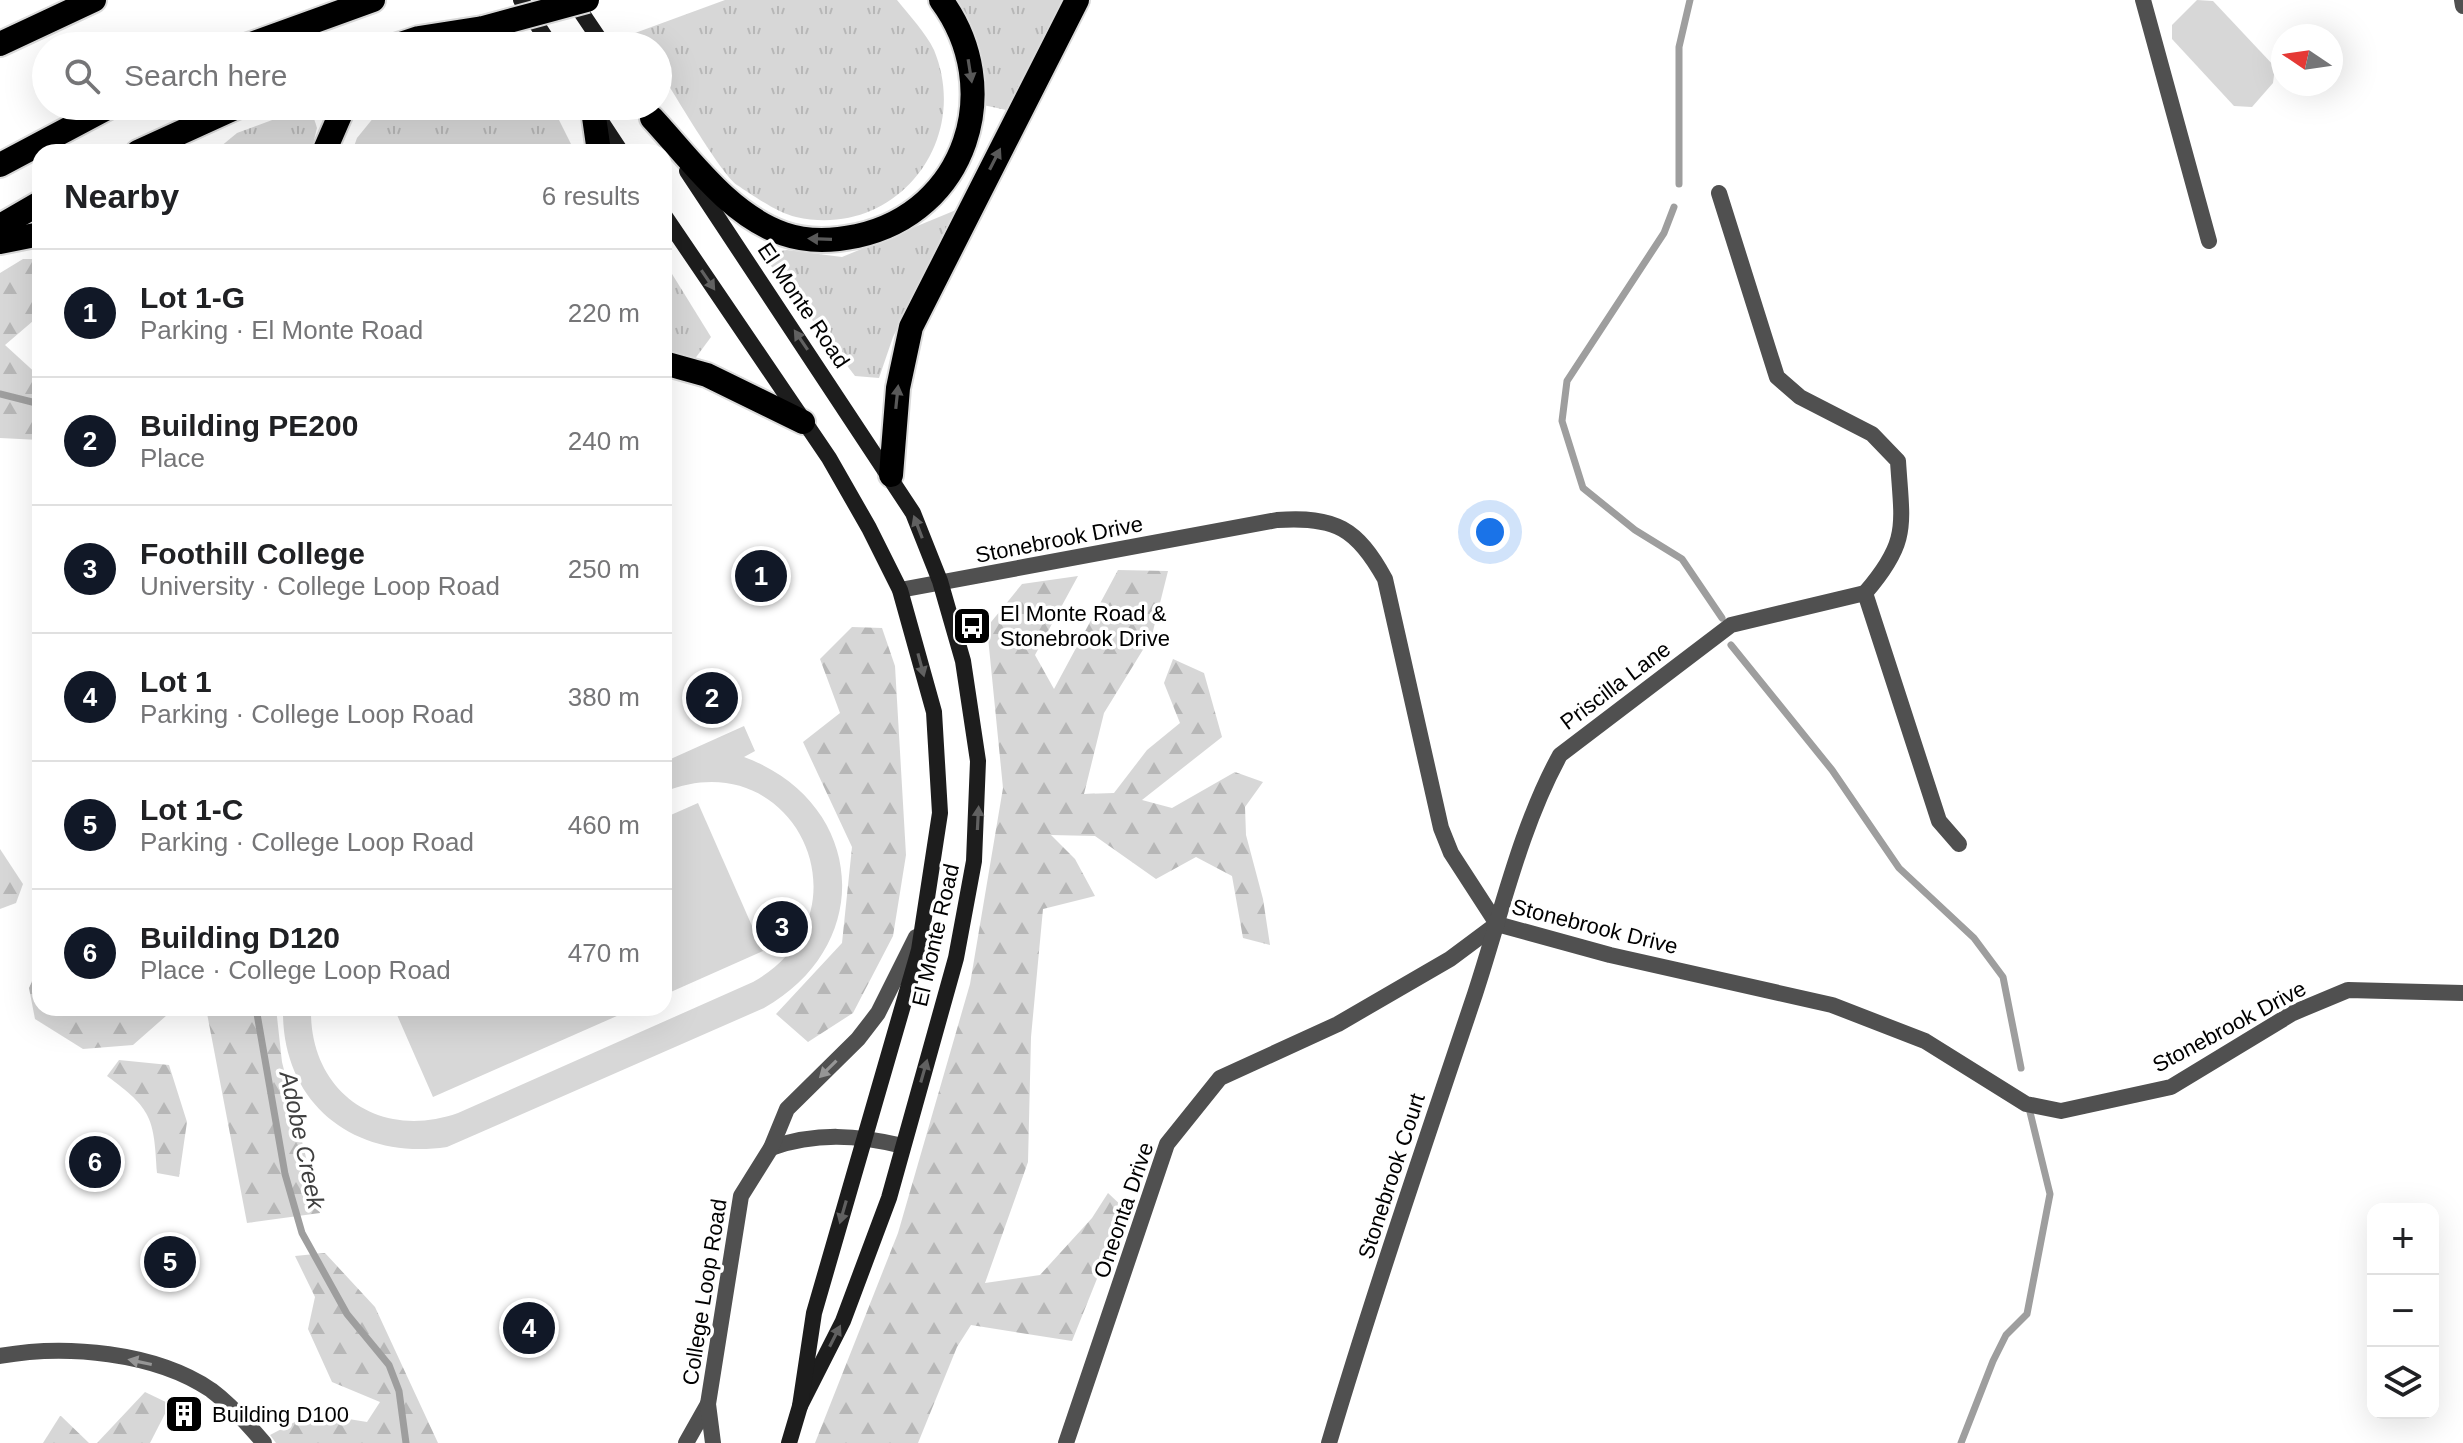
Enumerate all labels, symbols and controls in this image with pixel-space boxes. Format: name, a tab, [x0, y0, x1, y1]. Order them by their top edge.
north arrow	[2271, 24, 2343, 96]
search box	[32, 32, 672, 120]
icon: search	[60, 54, 104, 98]
text: Search here	[124, 59, 287, 92]
one-way arrow	[965, 59, 977, 84]
one-way arrow	[988, 147, 1001, 170]
text: Nearby	[64, 177, 179, 215]
text: 6 results	[542, 181, 640, 211]
one-way arrow	[807, 232, 832, 245]
street label: El Monte Road	[753, 238, 855, 373]
one-way arrow	[700, 269, 714, 291]
text: Lot 1-G	[140, 281, 245, 314]
text: 1	[83, 298, 97, 328]
text: 220 m	[568, 298, 640, 328]
text: Parking · El Monte Road	[140, 315, 423, 345]
one-way arrow	[794, 330, 809, 351]
one-way arrow	[891, 384, 904, 409]
text: Building PE200	[140, 409, 358, 442]
text: 2	[83, 426, 97, 456]
text: 240 m	[568, 426, 640, 456]
text: Place	[140, 443, 205, 473]
street label: Stonebrook Drive	[973, 511, 1145, 568]
your location	[1470, 512, 1510, 552]
one-way arrow	[912, 515, 925, 539]
text: Foothill College	[140, 537, 365, 570]
pin: 1	[735, 546, 787, 606]
text: 3	[83, 554, 97, 584]
text: 250 m	[568, 554, 640, 584]
text: University · College Loop Road	[140, 571, 500, 601]
place label: El Monte Road & Stonebrook Drive	[1000, 601, 1170, 651]
bus stop icon: El Monte Road & Stonebrook Drive	[951, 605, 993, 647]
street label: Priscilla Lane	[1556, 636, 1675, 735]
one-way arrow	[916, 653, 928, 678]
text: Lot 1	[140, 665, 212, 698]
pin: 2	[686, 668, 738, 728]
text: 4	[83, 682, 97, 712]
text: 380 m	[568, 682, 640, 712]
text: Parking · College Loop Road	[140, 699, 474, 729]
text: Lot 1-C	[140, 793, 243, 826]
one-way arrow	[971, 805, 984, 830]
text: 5	[83, 810, 97, 840]
text: 460 m	[568, 810, 640, 840]
text: Parking · College Loop Road	[140, 827, 474, 857]
street label: El Monte Road	[907, 861, 964, 1009]
street label: Stonebrook Drive	[1509, 894, 1680, 959]
pin: 3	[756, 897, 808, 957]
text: Building D120	[140, 921, 340, 954]
text: 6	[83, 938, 97, 968]
text: 470 m	[568, 938, 640, 968]
text: Place · College Loop Road	[140, 955, 451, 985]
street label: Stonebrook Drive	[2148, 976, 2310, 1077]
one-way arrow	[819, 1059, 838, 1078]
one-way arrow	[918, 1059, 931, 1083]
water label: Adobe Creek	[274, 1067, 331, 1213]
street label: Stonebrook Court	[1353, 1090, 1430, 1262]
pin: 6	[69, 1132, 121, 1192]
street label: Oneonta Drive	[1089, 1139, 1158, 1281]
street label: College Loop Road	[677, 1197, 732, 1387]
one-way arrow	[836, 1199, 848, 1224]
map controls	[2367, 1203, 2439, 1419]
button: +	[2367, 1203, 2439, 1275]
pin: 5	[144, 1232, 196, 1292]
button: −	[2367, 1275, 2439, 1347]
pin: 4	[503, 1298, 555, 1358]
one-way arrow	[828, 1325, 842, 1348]
button: layers	[2367, 1347, 2439, 1419]
one-way arrow	[127, 1355, 152, 1368]
building icon: Building D100	[163, 1393, 205, 1435]
place label: Building D100	[212, 1402, 349, 1427]

